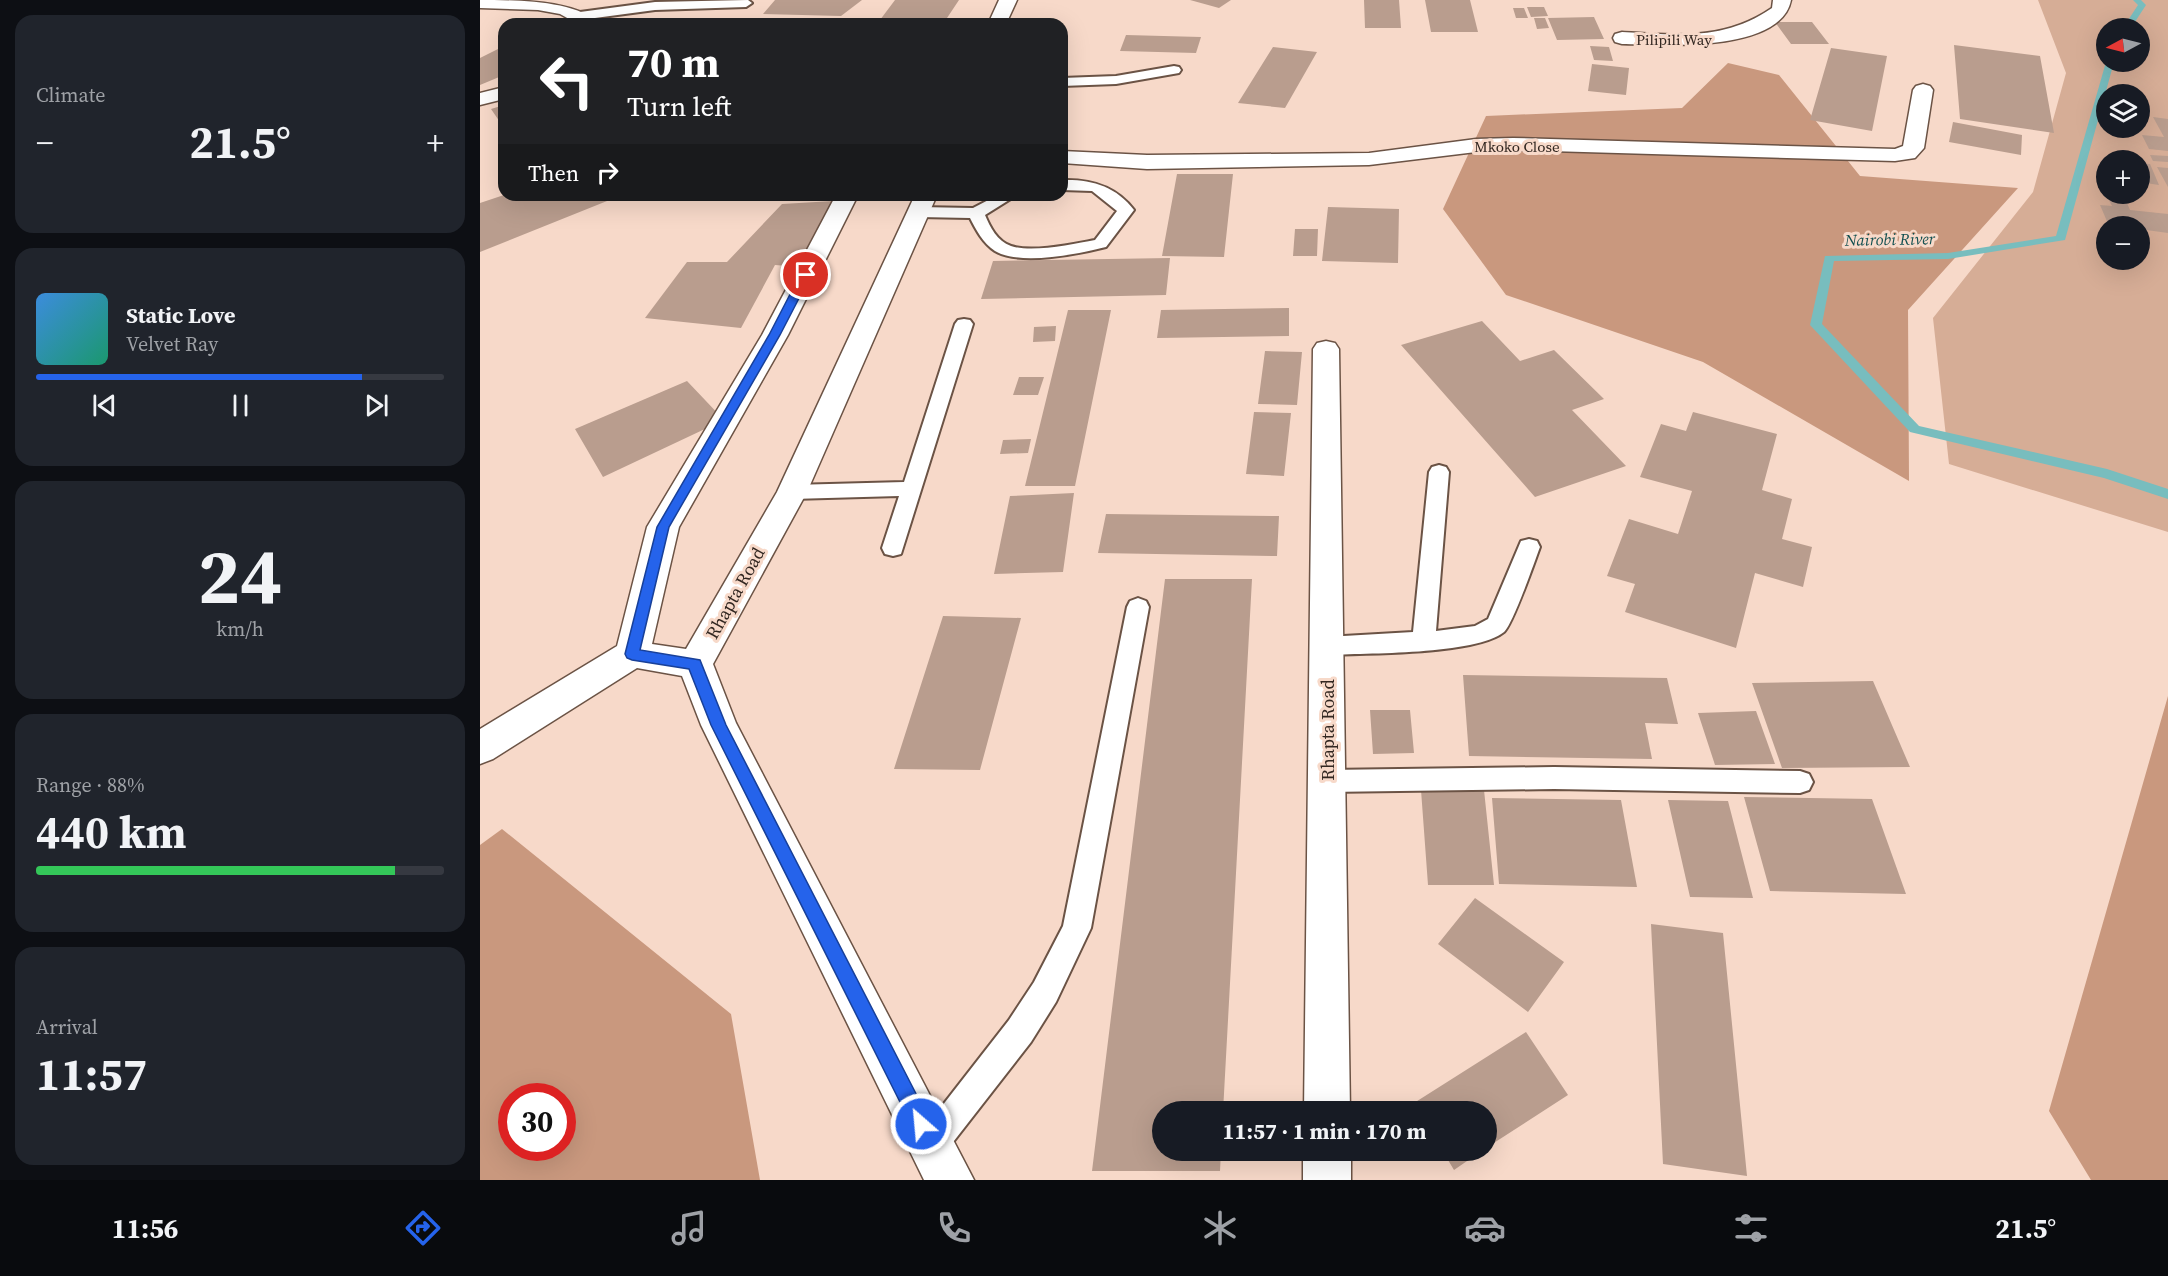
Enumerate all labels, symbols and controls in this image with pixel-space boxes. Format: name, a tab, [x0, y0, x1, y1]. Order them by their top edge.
north arrow	[2096, 18, 2150, 72]
map controls	[2096, 18, 2150, 270]
street label: Pilipili Way	[1636, 29, 1712, 50]
text: 70 m	[627, 33, 720, 91]
icon: left	[528, 42, 606, 120]
text: Climate	[36, 81, 105, 109]
button: layers	[2096, 84, 2150, 138]
text: Turn left	[627, 88, 731, 125]
text: 21.5°	[189, 111, 291, 173]
text: −	[36, 120, 54, 165]
text: +	[427, 120, 444, 165]
street label: Mkoko Close	[1474, 136, 1560, 157]
button: +	[2096, 150, 2150, 204]
icon: right	[591, 156, 624, 189]
text: Then	[528, 158, 579, 188]
button: −	[2096, 216, 2150, 270]
water label: Nairobi River	[1844, 227, 1936, 251]
pin	[780, 249, 831, 300]
icon: arrive	[789, 258, 822, 291]
text: Static Love	[126, 300, 236, 330]
text: Velvet Ray	[126, 330, 218, 358]
icon: previous	[88, 389, 121, 422]
icon: pause	[224, 389, 257, 422]
icon: next	[360, 389, 393, 422]
text: 24	[198, 522, 282, 629]
street label: Rhapta Road	[699, 542, 771, 644]
text: km/h	[216, 615, 264, 643]
street label: Rhapta Road	[1315, 679, 1340, 781]
text: Range · 88%	[36, 771, 145, 799]
text: 440 km	[36, 801, 187, 863]
text: Arrival	[36, 1013, 98, 1041]
text: 11:57	[36, 1043, 147, 1105]
speed limit sign: 30	[498, 1083, 576, 1161]
position arrow	[889, 1092, 953, 1156]
text: 11:57 · 1 min · 170 m	[1223, 1116, 1426, 1146]
icon: directions	[402, 1207, 444, 1249]
icon: music	[668, 1207, 710, 1249]
icon: phone	[933, 1207, 975, 1249]
icon: climate	[1199, 1207, 1241, 1249]
icon: car	[1464, 1207, 1506, 1249]
icon: filters	[1730, 1207, 1772, 1249]
text: 11:56	[112, 1210, 178, 1247]
text: 21.5°	[1995, 1210, 2056, 1247]

